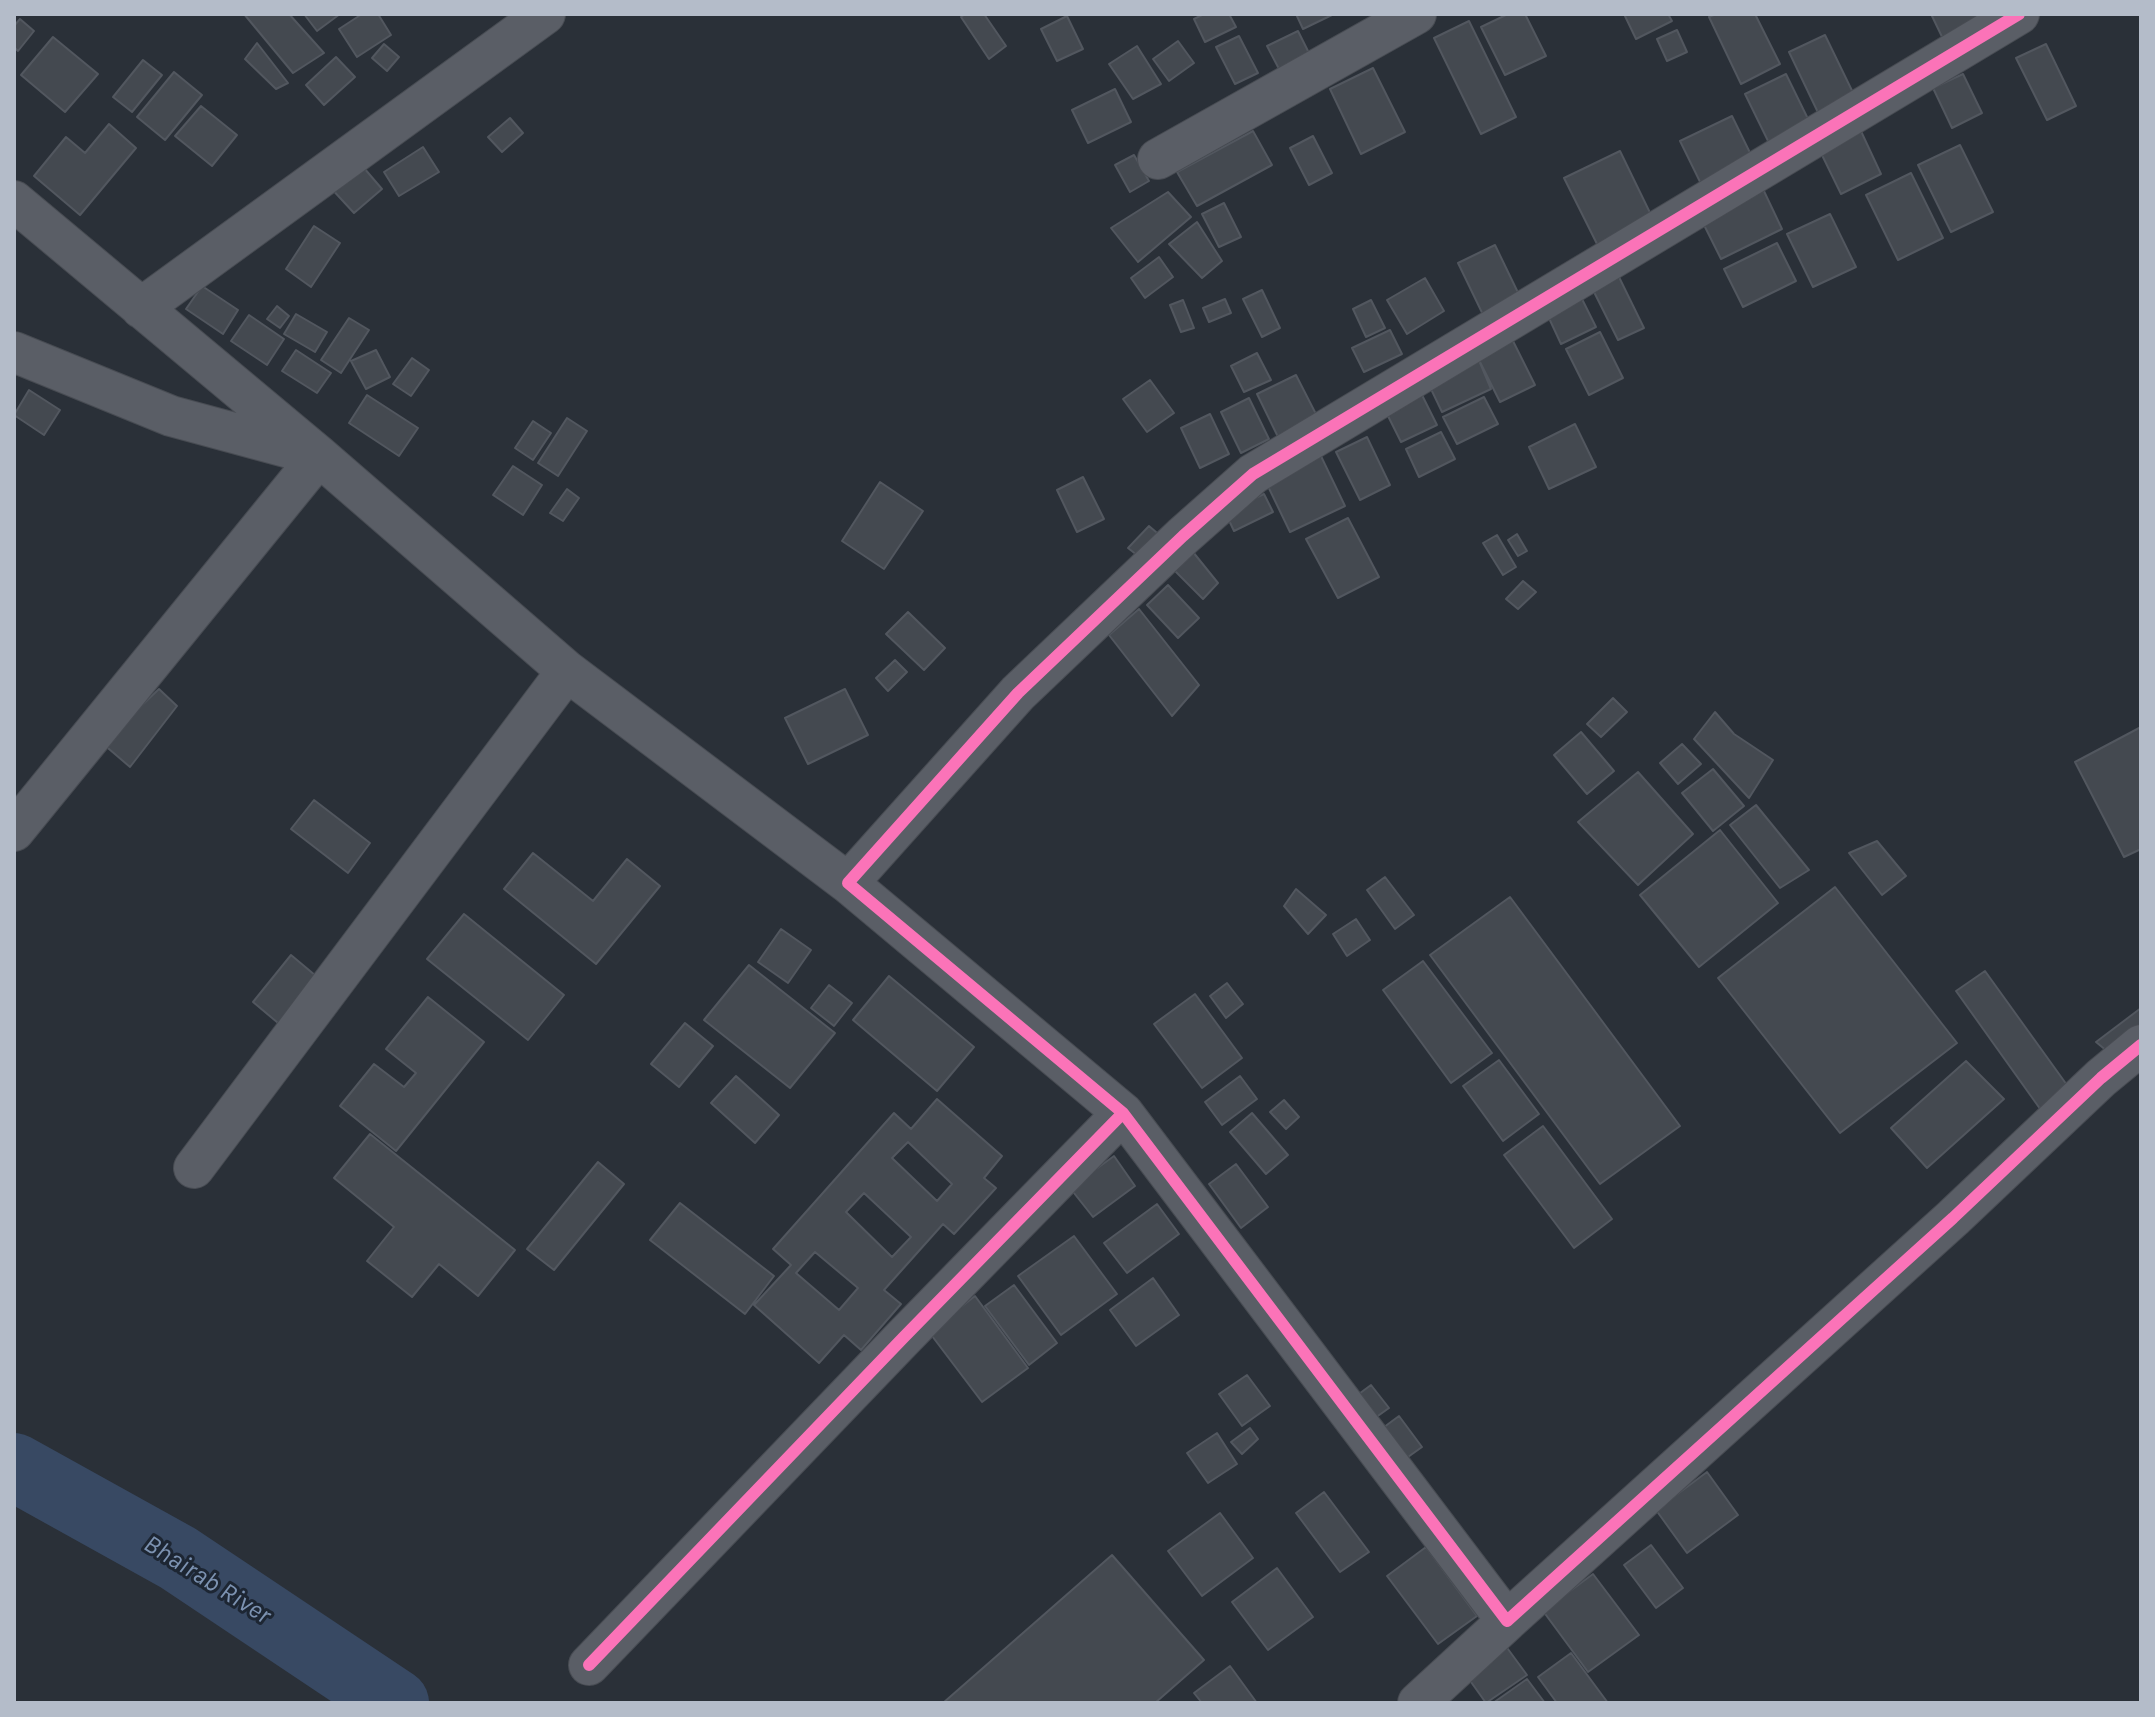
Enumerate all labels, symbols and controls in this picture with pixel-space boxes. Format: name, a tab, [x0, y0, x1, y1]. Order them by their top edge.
water label: Bhairab River	[138, 1529, 276, 1631]

